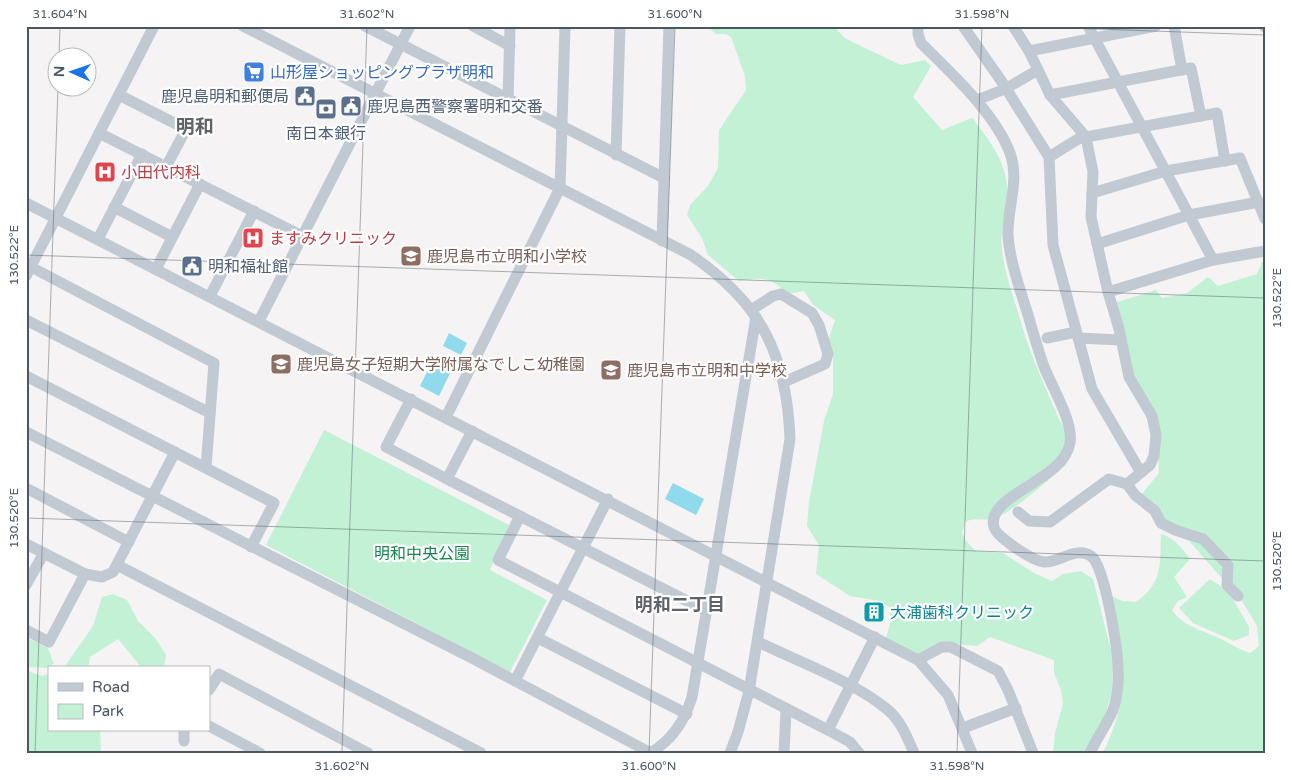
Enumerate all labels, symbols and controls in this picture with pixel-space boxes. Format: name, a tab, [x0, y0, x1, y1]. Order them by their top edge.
text: 31.604°N	[33, 7, 87, 21]
text: 31.602°N	[340, 7, 394, 21]
text: 31.600°N	[648, 7, 702, 21]
text: 31.598°N	[955, 7, 1009, 21]
north arrow	[48, 48, 98, 98]
supermarket icon: 山形屋ショッピングプラザ明和	[242, 60, 266, 84]
place label: 山形屋ショッピングプラザ明和	[270, 63, 494, 83]
text: N	[51, 66, 68, 77]
public building icon: 鹿児島明和郵便局	[293, 84, 317, 108]
place label: 鹿児島明和郵便局	[161, 87, 289, 107]
public building icon: 鹿児島西警察署明和交番	[339, 94, 363, 118]
bank icon: 南日本銀行	[314, 97, 338, 121]
place label: 鹿児島西警察署明和交番	[367, 97, 543, 117]
district label: 明和	[176, 116, 214, 138]
place label: 南日本銀行	[286, 124, 366, 144]
hospital icon: 小田代内科	[93, 160, 117, 184]
place label: 小田代内科	[121, 163, 201, 183]
text: 130.522°E	[7, 224, 21, 285]
hospital icon: ますみクリニック	[241, 226, 265, 250]
place label: ますみクリニック	[269, 229, 397, 249]
school or university icon: 鹿児島市立明和小学校	[399, 244, 423, 268]
place label: 鹿児島市立明和小学校	[427, 247, 587, 267]
public building icon: 明和福祉館	[180, 254, 204, 278]
place label: 明和福祉館	[208, 257, 288, 277]
text: 130.522°E	[1270, 267, 1284, 328]
school or university icon: 鹿児島女子短期大学附属なでしこ幼稚園	[269, 352, 293, 376]
place label: 鹿児島女子短期大学附属なでしこ幼稚園	[297, 355, 585, 375]
school or university icon: 鹿児島市立明和中学校	[599, 358, 623, 382]
place label: 鹿児島市立明和中学校	[627, 361, 787, 381]
text: 130.520°E	[7, 487, 21, 548]
text: 130.520°E	[1270, 530, 1284, 591]
park label: 明和中央公園	[374, 544, 470, 564]
district label: 明和二丁目	[635, 594, 725, 616]
building icon: 大浦歯科クリニック	[862, 600, 886, 624]
place label: 大浦歯科クリニック	[890, 603, 1034, 623]
legend	[48, 666, 210, 732]
text: Road	[92, 678, 130, 696]
text: Park	[92, 702, 124, 720]
text: 31.602°N	[315, 759, 369, 773]
text: 31.600°N	[622, 759, 676, 773]
text: 31.598°N	[930, 759, 984, 773]

